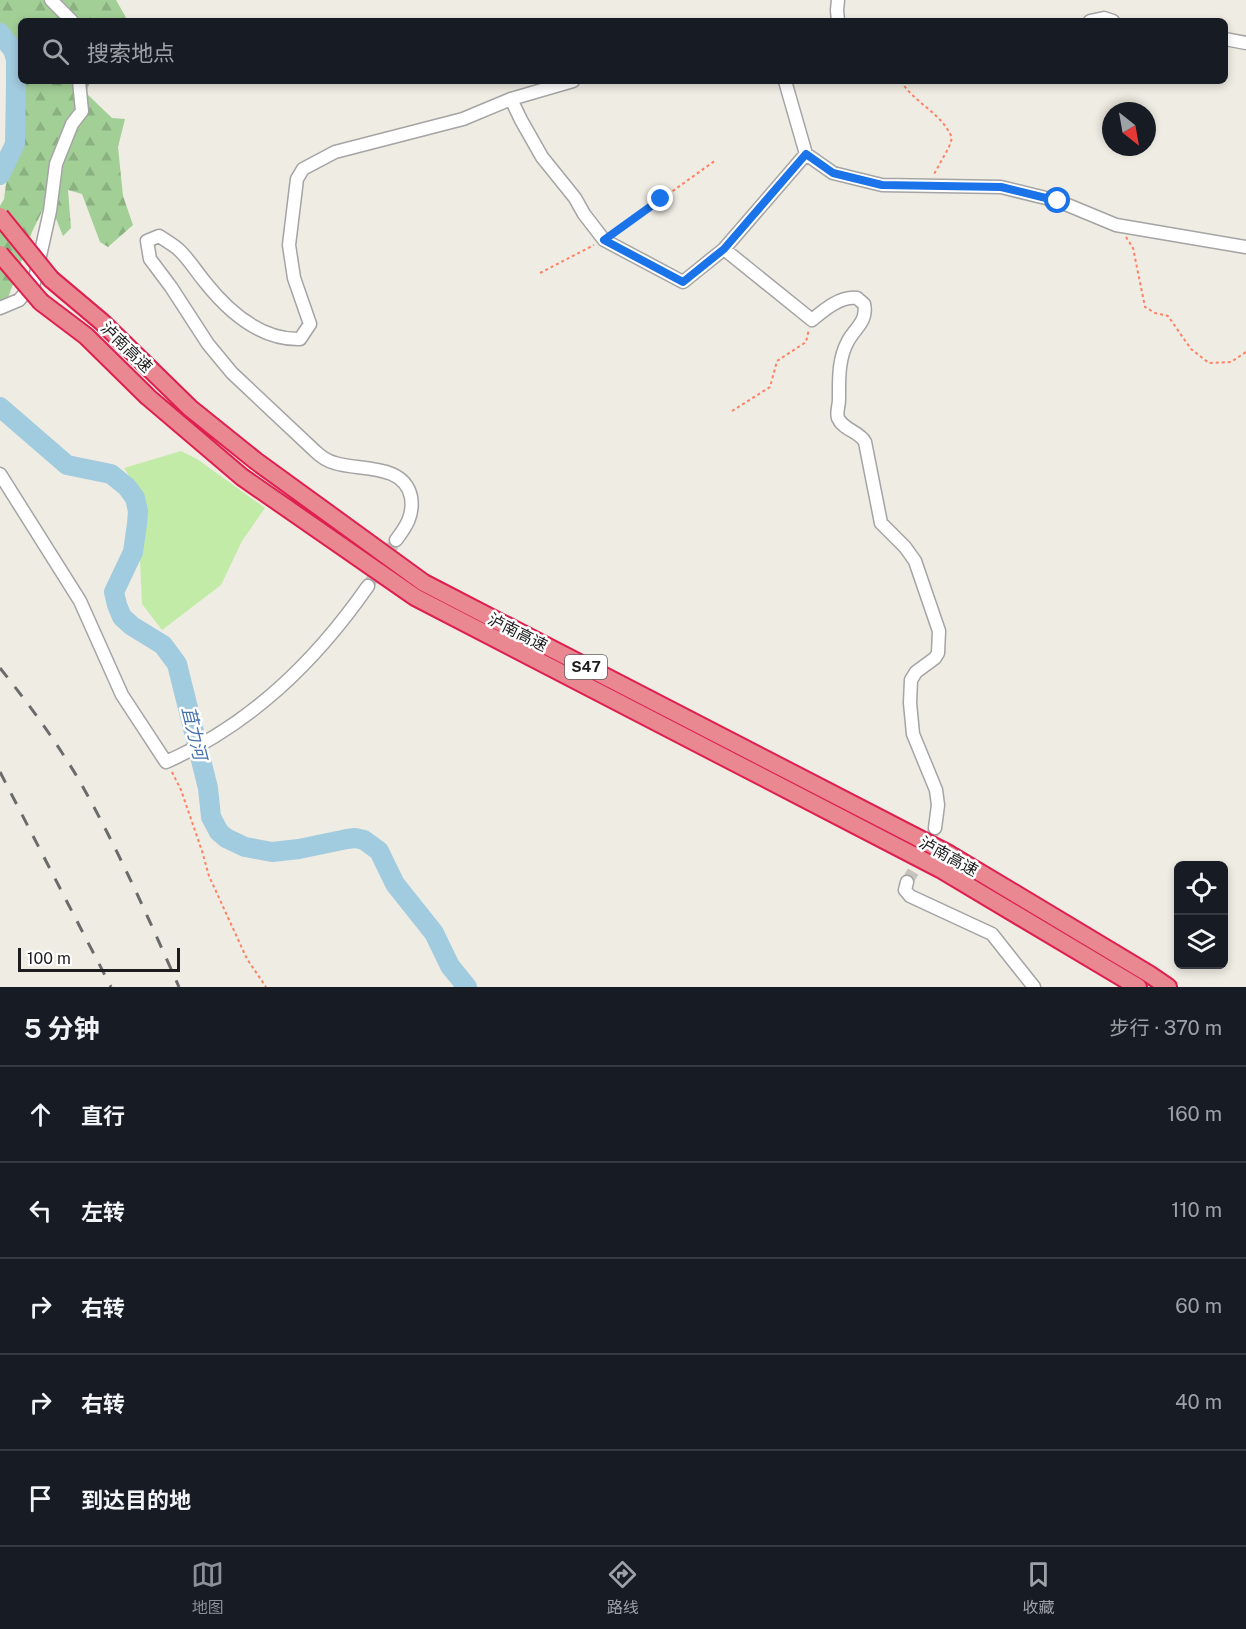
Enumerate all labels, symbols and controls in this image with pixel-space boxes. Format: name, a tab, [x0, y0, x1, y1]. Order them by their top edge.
search box	[18, 18, 1228, 84]
icon: search	[39, 35, 72, 68]
text: 搜索地点	[87, 40, 175, 66]
north arrow	[1102, 102, 1156, 156]
route end	[647, 185, 673, 211]
route start	[1044, 187, 1070, 213]
street label: 泸南高速	[97, 318, 156, 376]
street label: 泸南高速	[485, 609, 551, 655]
road number: S47	[565, 655, 607, 679]
water label: 苴力河	[178, 704, 212, 765]
street label: 泸南高速	[916, 833, 981, 880]
map controls	[1174, 861, 1228, 969]
button: locate	[1174, 861, 1228, 915]
button: layers	[1174, 915, 1228, 969]
scale bar	[18, 945, 180, 972]
text: 100 m	[27, 949, 71, 968]
text: 5 分钟	[24, 1013, 99, 1044]
text: 步行 · 370 m	[1110, 1016, 1222, 1040]
icon: ahead	[24, 1098, 57, 1131]
text: 160 m	[1167, 1102, 1222, 1126]
text: 直行	[81, 1103, 125, 1129]
icon: left	[24, 1194, 57, 1227]
text: 110 m	[1171, 1198, 1222, 1222]
text: 左转	[81, 1199, 125, 1225]
icon: right	[24, 1290, 57, 1323]
text: 60 m	[1175, 1294, 1222, 1318]
text: 右转	[81, 1295, 125, 1321]
icon: right	[24, 1386, 57, 1419]
text: 40 m	[1175, 1390, 1222, 1414]
text: 右转	[81, 1391, 125, 1417]
icon: arrive	[24, 1482, 57, 1515]
text: 到达目的地	[81, 1487, 191, 1513]
tab: 地图	[191, 1558, 224, 1618]
tab: 路线	[606, 1558, 639, 1618]
tab: 收藏	[1022, 1558, 1055, 1618]

